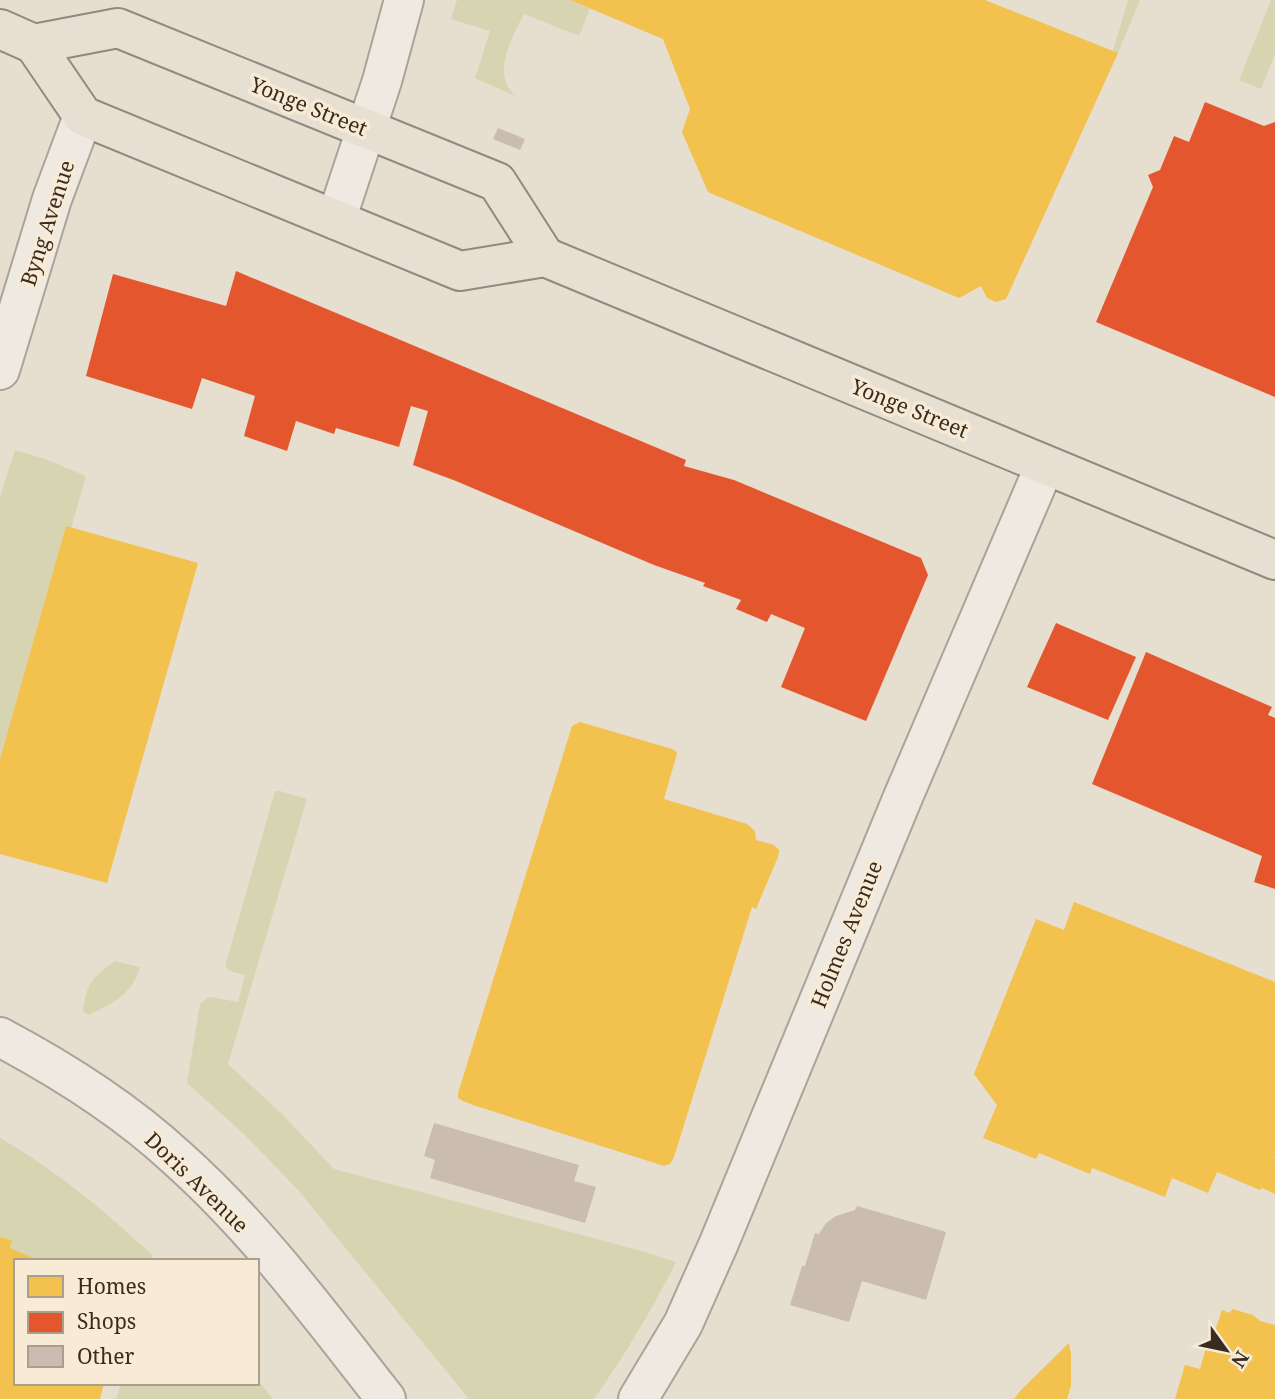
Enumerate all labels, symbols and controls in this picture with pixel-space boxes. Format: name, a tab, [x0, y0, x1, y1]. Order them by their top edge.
street label: Yonge Street	[245, 69, 372, 142]
street label: Byng Avenue	[14, 157, 80, 289]
street label: Yonge Street	[846, 371, 973, 444]
street label: Holmes Avenue	[804, 856, 888, 1012]
street label: Doris Avenue	[139, 1125, 255, 1239]
legend	[14, 1259, 259, 1385]
text: Homes	[77, 1272, 146, 1300]
text: Shops	[77, 1307, 136, 1335]
north arrow	[1191, 1315, 1261, 1385]
text: Other	[77, 1342, 135, 1370]
text: N	[1225, 1346, 1255, 1373]

